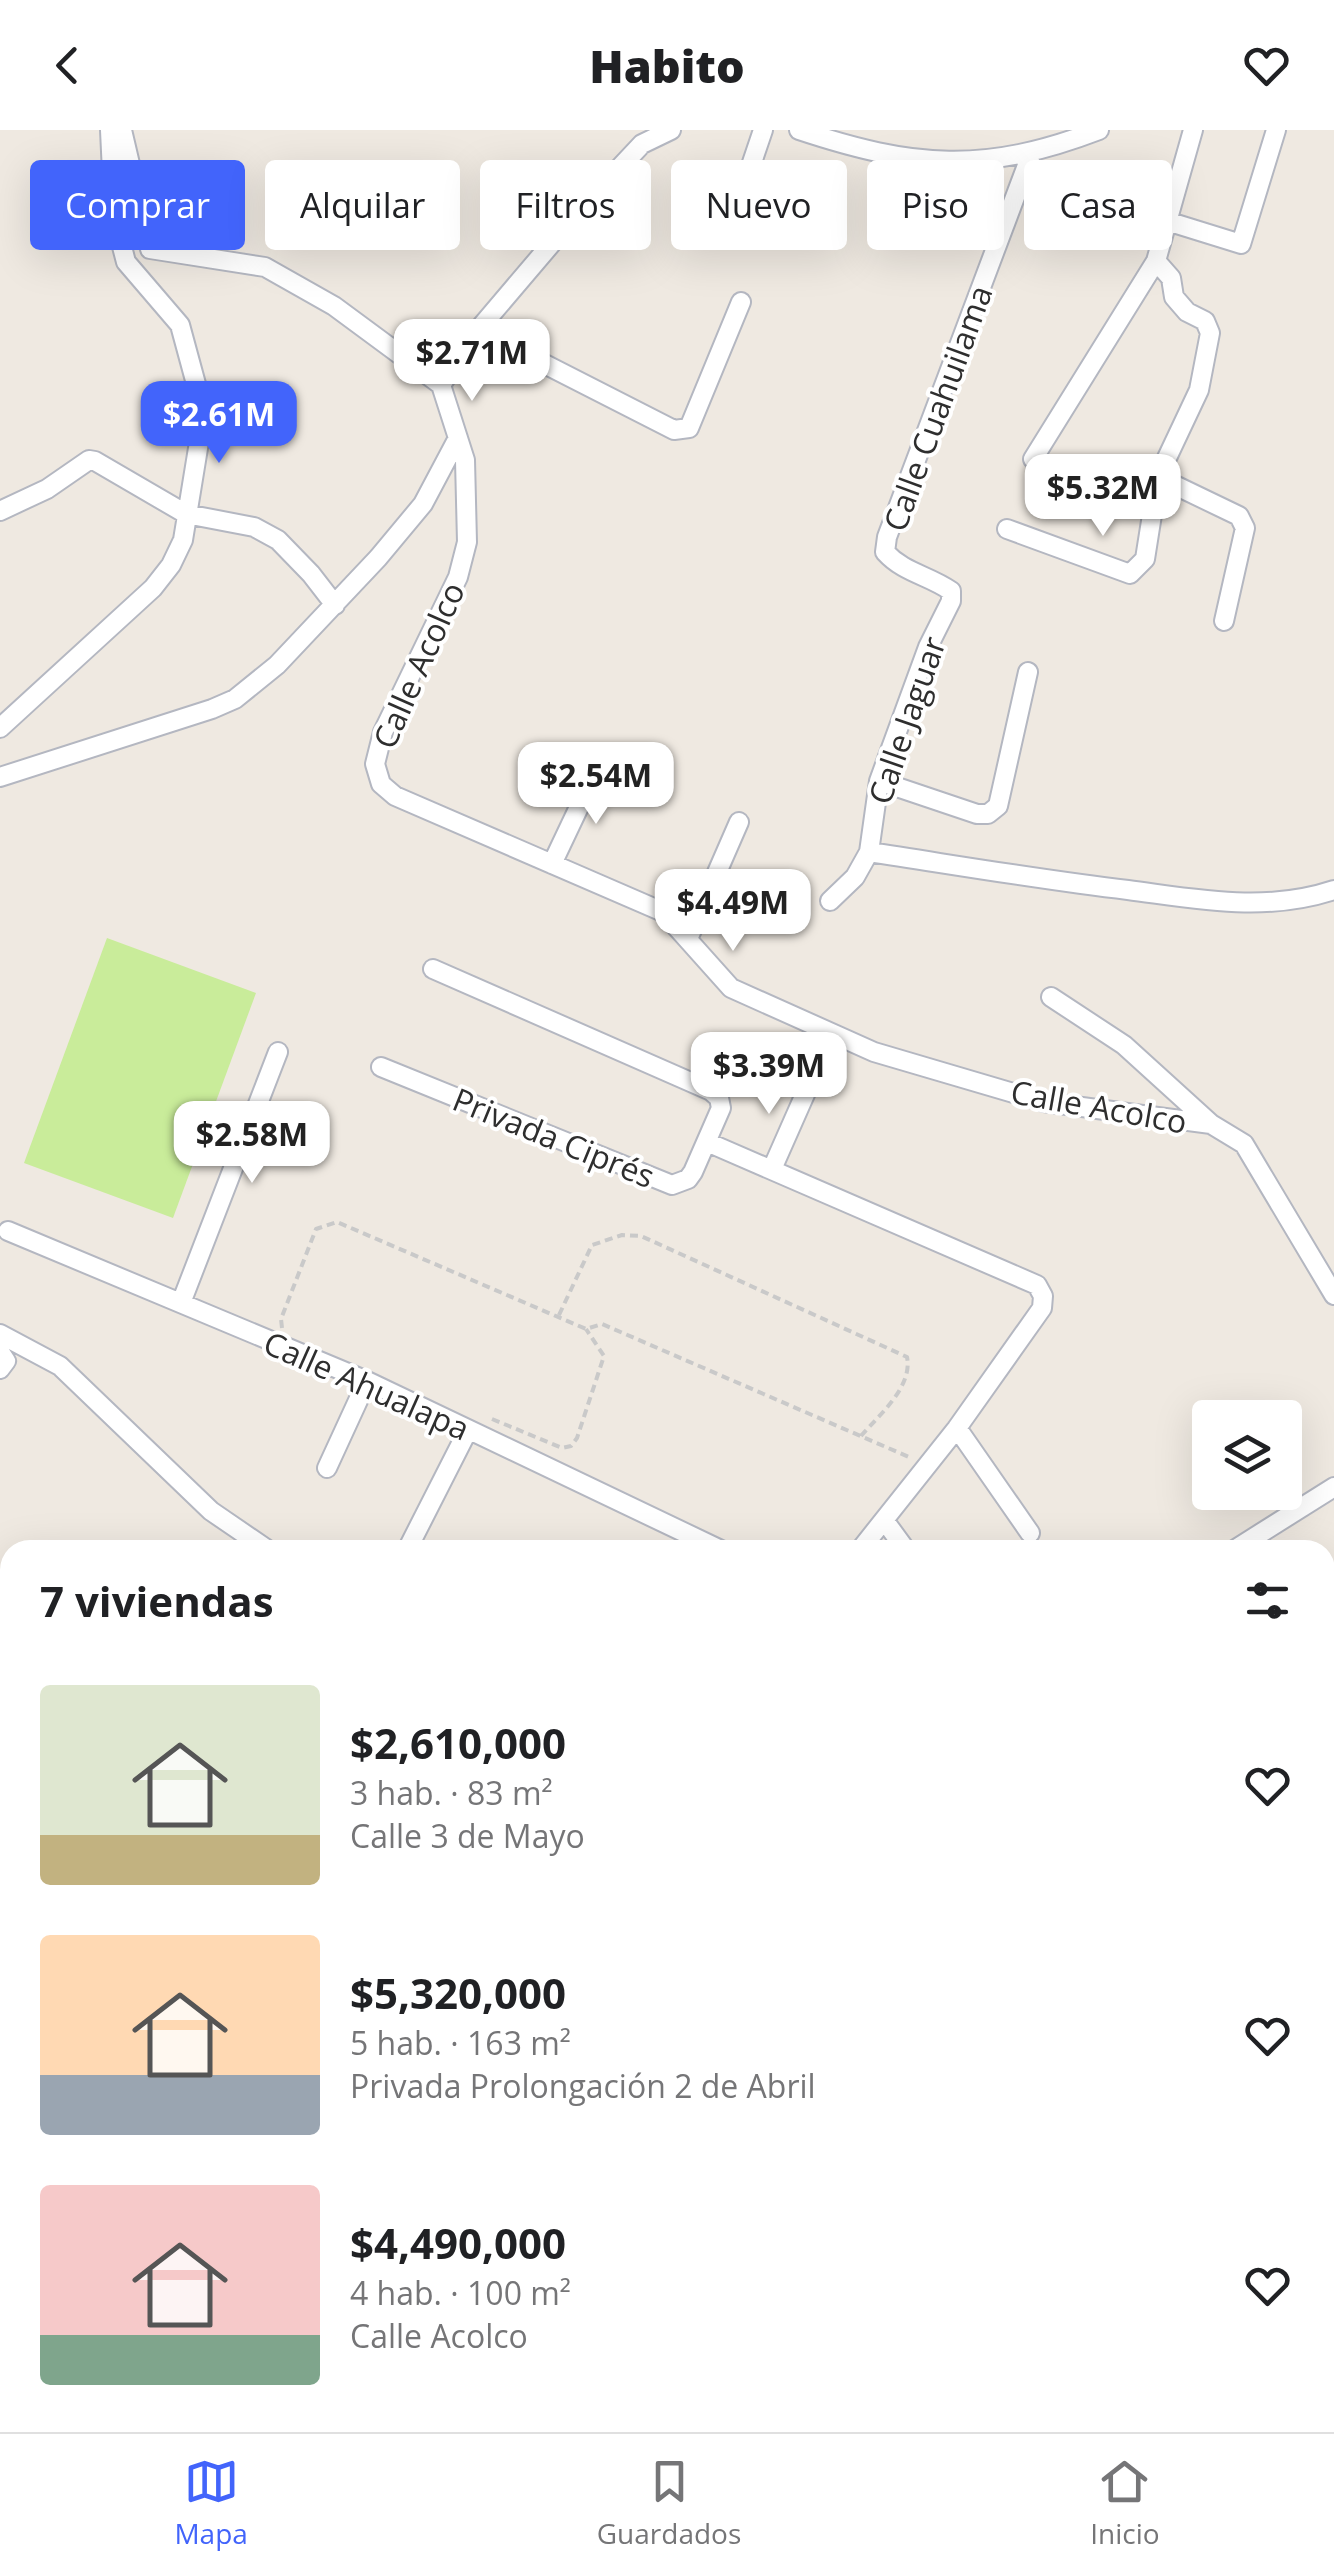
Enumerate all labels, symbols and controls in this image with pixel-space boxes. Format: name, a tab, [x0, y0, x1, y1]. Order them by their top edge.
text: Habito	[589, 35, 745, 96]
icon: back	[40, 38, 95, 93]
icon: heart	[1239, 38, 1294, 93]
chip: Comprar	[30, 160, 245, 250]
chip: Alquilar	[265, 160, 460, 250]
chip: Filtros	[480, 160, 651, 250]
chip: Nuevo	[671, 160, 847, 250]
chip: Piso	[867, 160, 1004, 250]
chip: Casa	[1024, 160, 1172, 250]
street label: Calle Cuahuilama	[873, 279, 1001, 537]
pin: $2.71M	[391, 319, 553, 404]
text: $2.71M	[416, 330, 528, 373]
pin: $2.61M	[138, 381, 300, 466]
text: $2.61M	[163, 392, 275, 435]
pin: $5.32M	[1022, 454, 1184, 539]
text: $5.32M	[1047, 465, 1159, 508]
street label: Calle Acolco	[362, 575, 474, 755]
street label: Calle Jaguar	[857, 630, 955, 810]
pin: $2.54M	[515, 742, 677, 827]
text: $2.54M	[540, 753, 652, 796]
pin: $4.49M	[652, 869, 814, 954]
text: $4.49M	[677, 880, 789, 923]
pin: $3.39M	[688, 1032, 850, 1117]
text: $3.39M	[713, 1043, 825, 1086]
street label: Calle Acolco	[1008, 1069, 1190, 1143]
street label: Privada Ciprés	[447, 1077, 661, 1197]
pin: $2.58M	[171, 1101, 333, 1186]
text: $2.58M	[196, 1112, 308, 1155]
street label: Calle Ahualapa	[257, 1320, 477, 1450]
map controls	[1192, 1400, 1302, 1510]
button: layers	[1192, 1400, 1302, 1510]
text: 7 viviendas	[40, 1572, 274, 1629]
icon: filters	[1240, 1573, 1295, 1628]
text: $2,610,000	[350, 1714, 566, 1771]
icon: home	[120, 1725, 240, 1845]
icon: heart	[1240, 1758, 1295, 1813]
text: 3 hab. · 83 m²	[350, 1771, 553, 1814]
text: Calle 3 de Mayo	[350, 1814, 585, 1857]
text: $5,320,000	[350, 1964, 566, 2021]
icon: home	[120, 1975, 240, 2095]
icon: heart	[1240, 2008, 1295, 2063]
text: 5 hab. · 163 m²	[350, 2021, 571, 2064]
text: Privada Prolongación 2 de Abril	[350, 2064, 816, 2107]
text: $4,490,000	[350, 2214, 566, 2271]
icon: home	[120, 2225, 240, 2345]
icon: heart	[1240, 2258, 1295, 2313]
text: 4 hab. · 100 m²	[350, 2271, 571, 2314]
text: Calle Acolco	[350, 2314, 528, 2357]
tab: Mapa	[174, 2454, 248, 2552]
tab: Guardados	[597, 2454, 741, 2552]
tab: Inicio	[1090, 2454, 1160, 2552]

